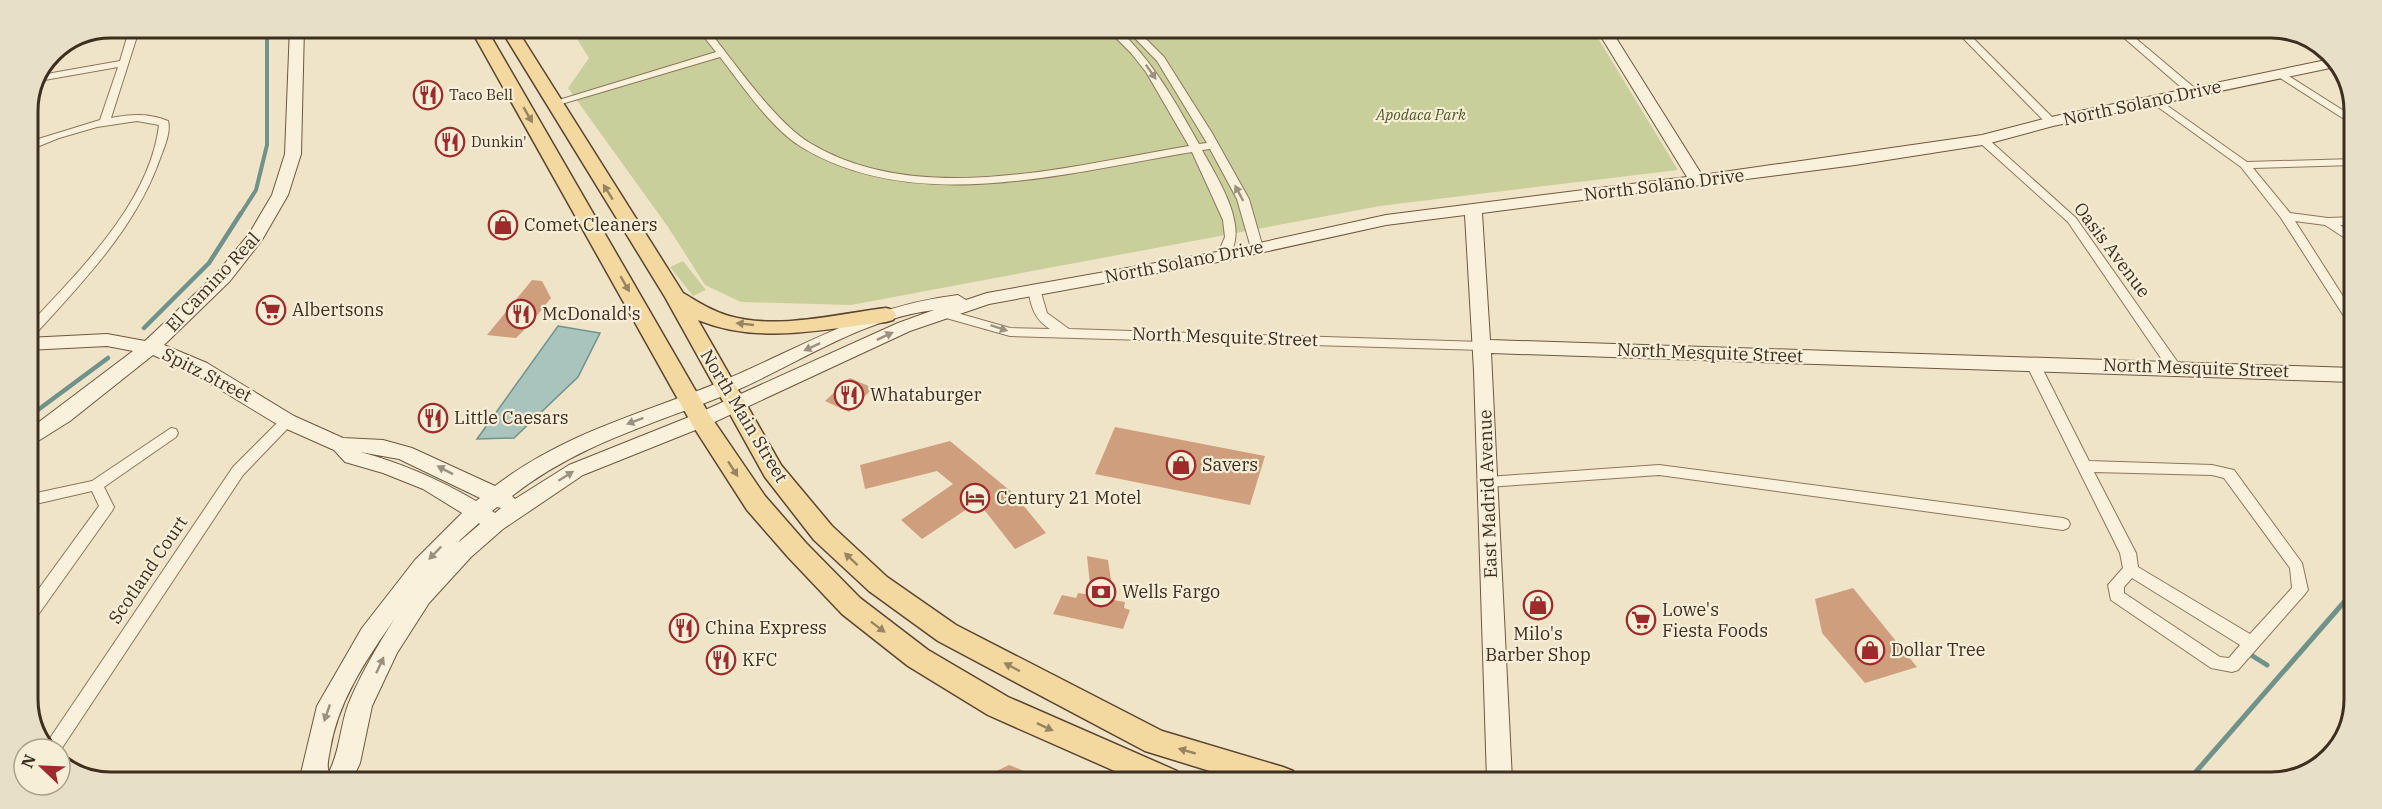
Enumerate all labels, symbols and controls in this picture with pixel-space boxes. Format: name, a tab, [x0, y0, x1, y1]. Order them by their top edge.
one-way arrow	[1145, 64, 1157, 80]
street label: North Solano Drive	[2061, 75, 2223, 131]
restaurant icon: Taco Bell	[412, 79, 444, 111]
place label: Taco Bell	[449, 85, 513, 104]
park label: Apodaca Park	[1375, 105, 1466, 124]
one-way arrow	[523, 107, 533, 124]
restaurant icon: Dunkin'	[434, 126, 466, 158]
place label: Dunkin'	[471, 132, 527, 151]
street label: North Solano Drive	[1583, 163, 1745, 206]
one-way arrow	[602, 184, 613, 200]
one-way arrow	[1234, 184, 1244, 201]
street label: Oasis Avenue	[2069, 197, 2156, 302]
shop icon: Comet Cleaners	[487, 209, 519, 241]
place label: Comet Cleaners	[524, 213, 658, 236]
street label: El Camino Real	[161, 227, 265, 336]
street label: North Solano Drive	[1103, 235, 1265, 288]
one-way arrow	[620, 276, 630, 293]
supermarket icon: Albertsons	[255, 294, 287, 326]
place label: Albertsons	[292, 298, 384, 321]
restaurant icon: McDonald's	[505, 298, 537, 330]
place label: McDonald's	[542, 302, 641, 325]
one-way arrow	[735, 319, 754, 329]
street label: North Mesquite Street	[1131, 322, 1319, 351]
one-way arrow	[990, 324, 1008, 333]
one-way arrow	[877, 331, 894, 340]
street label: North Mesquite Street	[1616, 338, 1804, 367]
street label: Spitz Street	[159, 342, 256, 407]
one-way arrow	[803, 343, 820, 352]
street label: North Main Street	[696, 345, 793, 487]
street label: North Mesquite Street	[2102, 353, 2290, 382]
restaurant icon: Whataburger	[833, 379, 865, 411]
place label: Whataburger	[870, 383, 982, 406]
restaurant icon: Little Caesars	[417, 402, 449, 434]
place label: Little Caesars	[454, 406, 568, 429]
street label: East Madrid Avenue	[1473, 409, 1502, 579]
one-way arrow	[626, 416, 644, 426]
shop icon: Savers	[1165, 449, 1197, 481]
place label: Savers	[1202, 453, 1258, 476]
one-way arrow	[727, 461, 738, 477]
one-way arrow	[436, 466, 454, 476]
one-way arrow	[558, 471, 574, 482]
hotel icon: Century 21 Motel	[959, 482, 991, 514]
place label: Century 21 Motel	[996, 486, 1141, 509]
street label: Scotland Court	[103, 511, 192, 628]
one-way arrow	[429, 545, 443, 559]
one-way arrow	[844, 552, 858, 566]
bank icon: Wells Fargo	[1085, 576, 1117, 608]
place label: Wells Fargo	[1122, 580, 1220, 603]
shop icon: Milo's Barber Shop	[1522, 589, 1554, 621]
place label: Lowe's Fiesta Foods	[1662, 598, 1768, 642]
supermarket icon: Lowe's Fiesta Foods	[1625, 604, 1657, 636]
restaurant icon: China Express	[668, 612, 700, 644]
place label: China Express	[705, 616, 827, 639]
one-way arrow	[871, 621, 886, 633]
place label: Milo's Barber Shop	[1485, 622, 1591, 666]
shop icon: Dollar Tree	[1854, 634, 1886, 666]
place label: Dollar Tree	[1891, 638, 1985, 661]
restaurant icon: KFC	[705, 644, 737, 676]
place label: KFC	[742, 648, 777, 671]
one-way arrow	[376, 656, 385, 673]
one-way arrow	[1003, 662, 1020, 672]
one-way arrow	[322, 705, 332, 723]
one-way arrow	[1037, 723, 1054, 732]
north arrow	[12, 737, 72, 797]
one-way arrow	[1178, 746, 1196, 755]
text: N	[17, 751, 40, 771]

